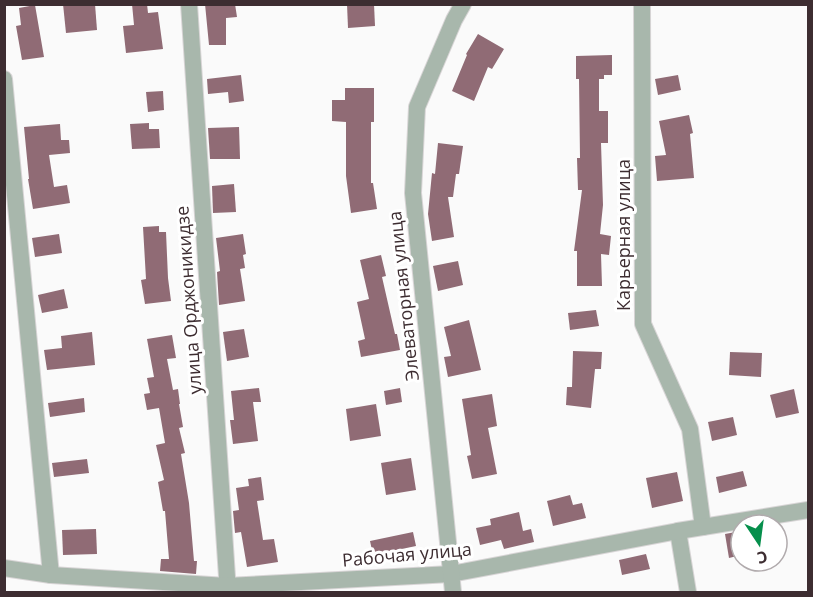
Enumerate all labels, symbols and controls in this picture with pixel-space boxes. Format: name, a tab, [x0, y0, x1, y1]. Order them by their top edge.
street label: Карьерная улица	[611, 159, 635, 311]
street label: улица Орджоникидзе	[169, 205, 207, 395]
street label: Элеваторная улица	[382, 210, 424, 382]
north arrow	[729, 513, 789, 573]
street label: Рабочая улица	[341, 536, 473, 572]
text: С	[755, 546, 770, 569]

